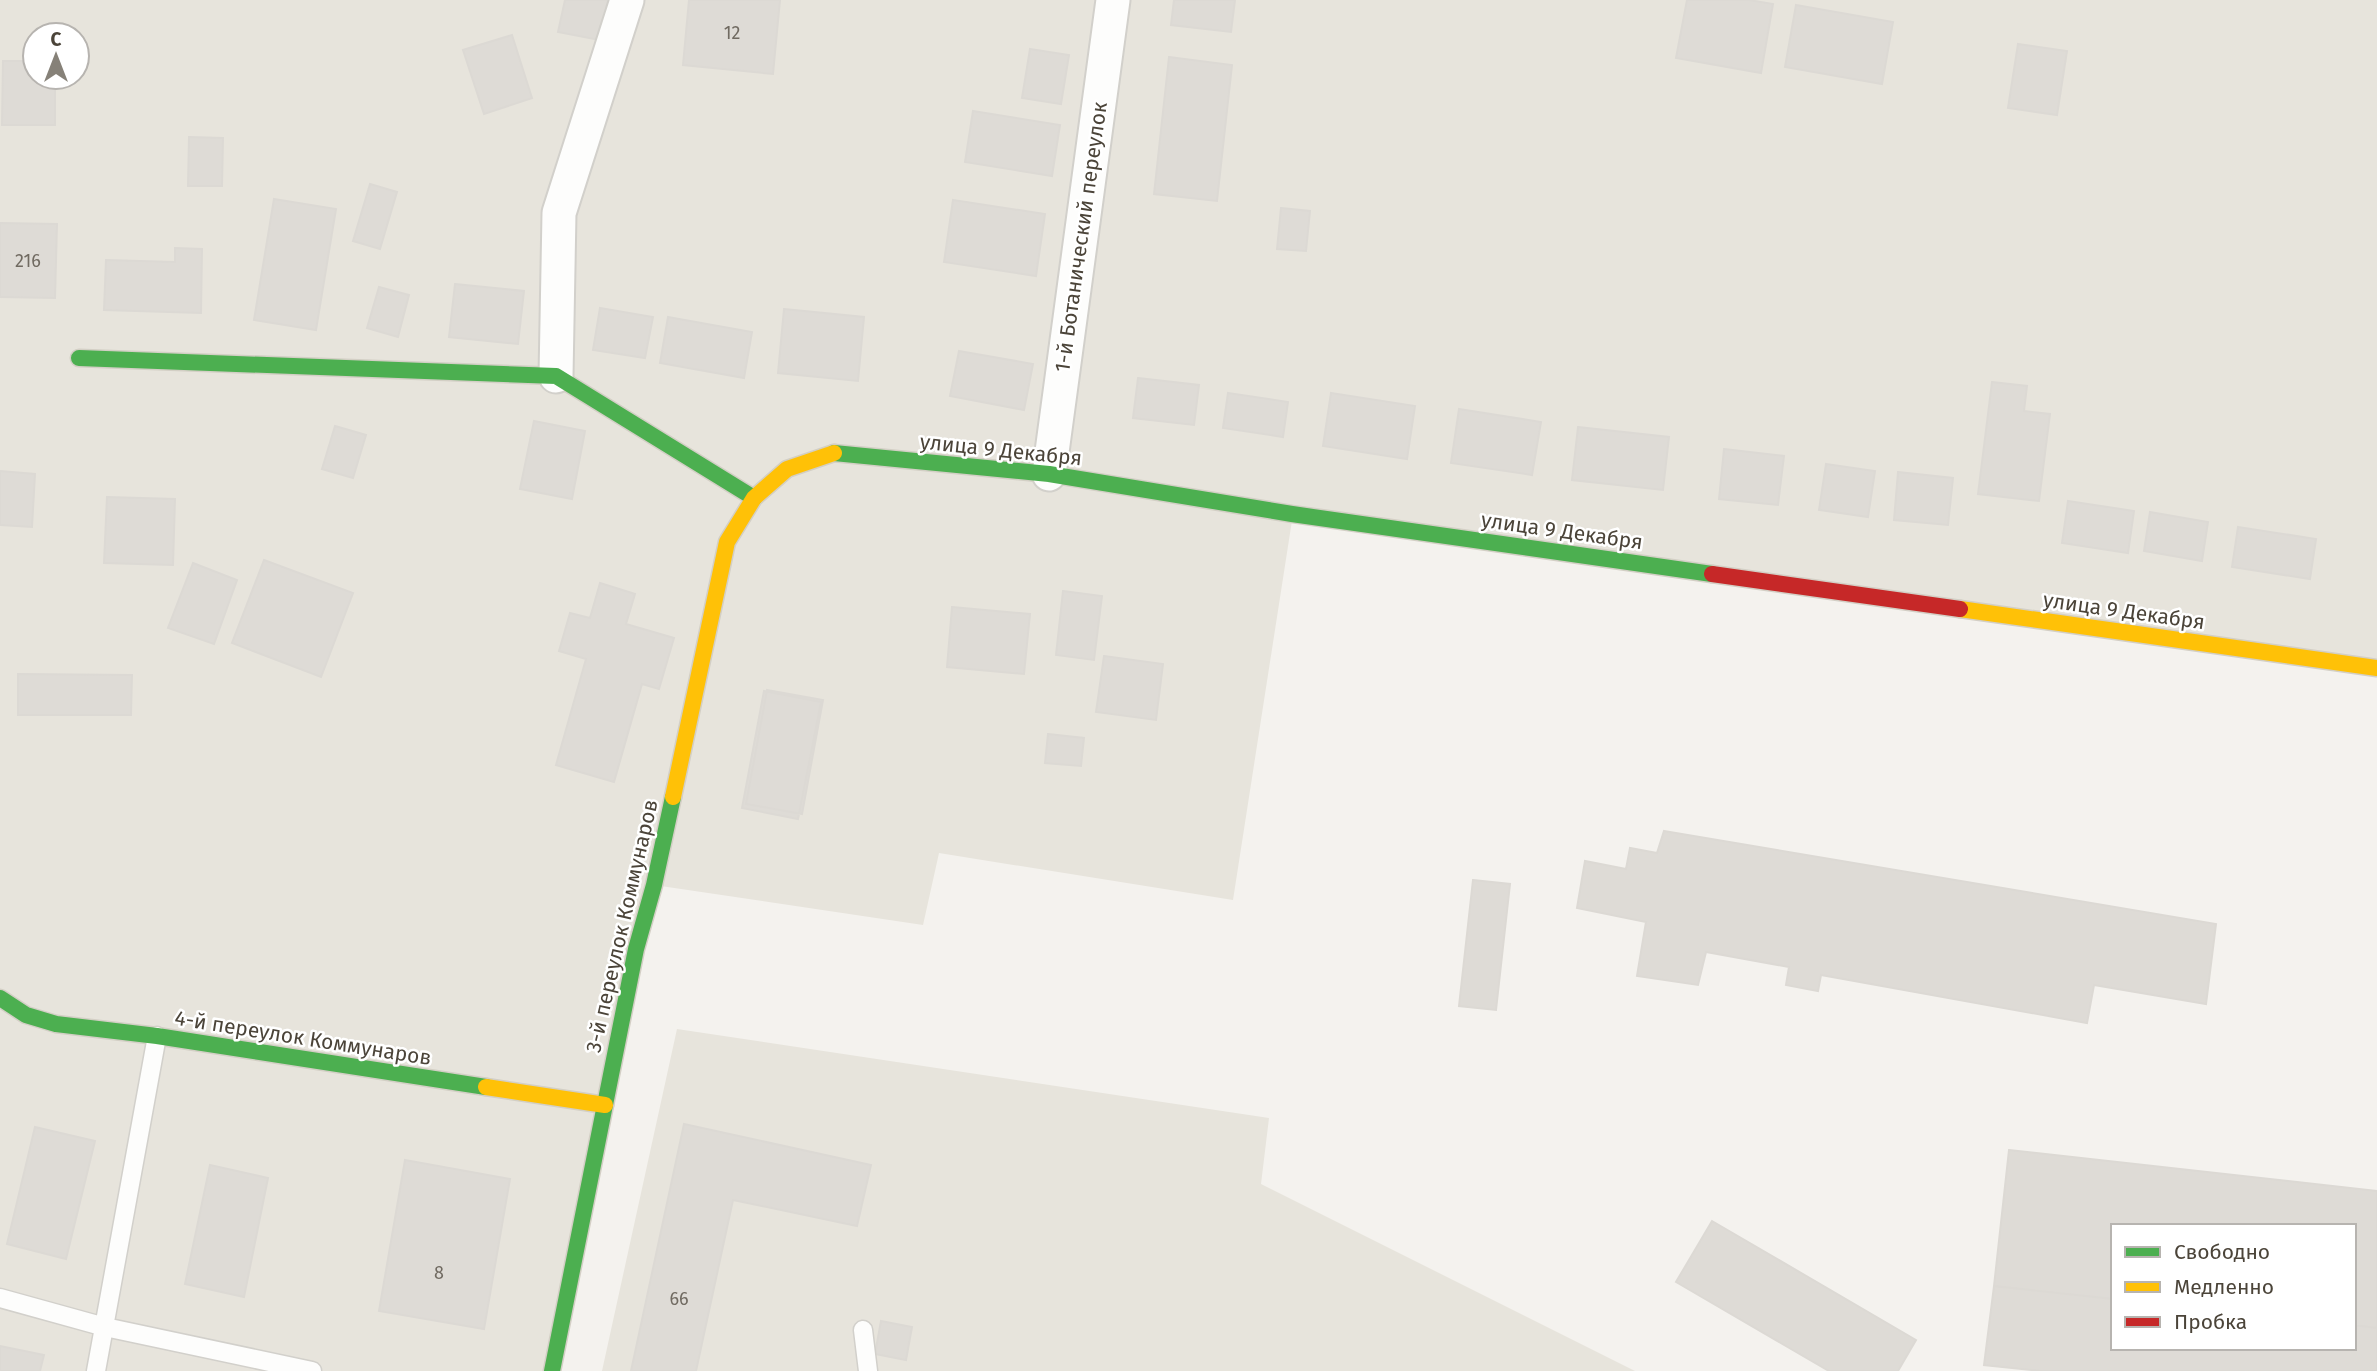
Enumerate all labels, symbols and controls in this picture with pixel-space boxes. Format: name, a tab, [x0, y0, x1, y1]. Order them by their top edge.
north arrow	[21, 21, 91, 91]
house number: 12	[724, 22, 740, 44]
text: С	[51, 28, 62, 51]
street label: 1-й Ботанический переулок	[1049, 100, 1113, 374]
house number: 216	[15, 250, 41, 272]
street label: улица 9 Декабря	[919, 429, 1083, 471]
street label: улица 9 Декабря	[1480, 507, 1644, 555]
street label: улица 9 Декабря	[2042, 587, 2206, 635]
street label: 3-й переулок Коммунаров	[580, 797, 664, 1055]
street label: 4-й переулок Коммунаров	[173, 1005, 433, 1071]
legend	[2111, 1224, 2356, 1350]
text: Свободно	[2174, 1239, 2270, 1265]
house number: 8	[434, 1262, 444, 1284]
text: Медленно	[2174, 1274, 2274, 1300]
house number: 66	[669, 1288, 689, 1310]
text: Пробка	[2174, 1309, 2247, 1335]

